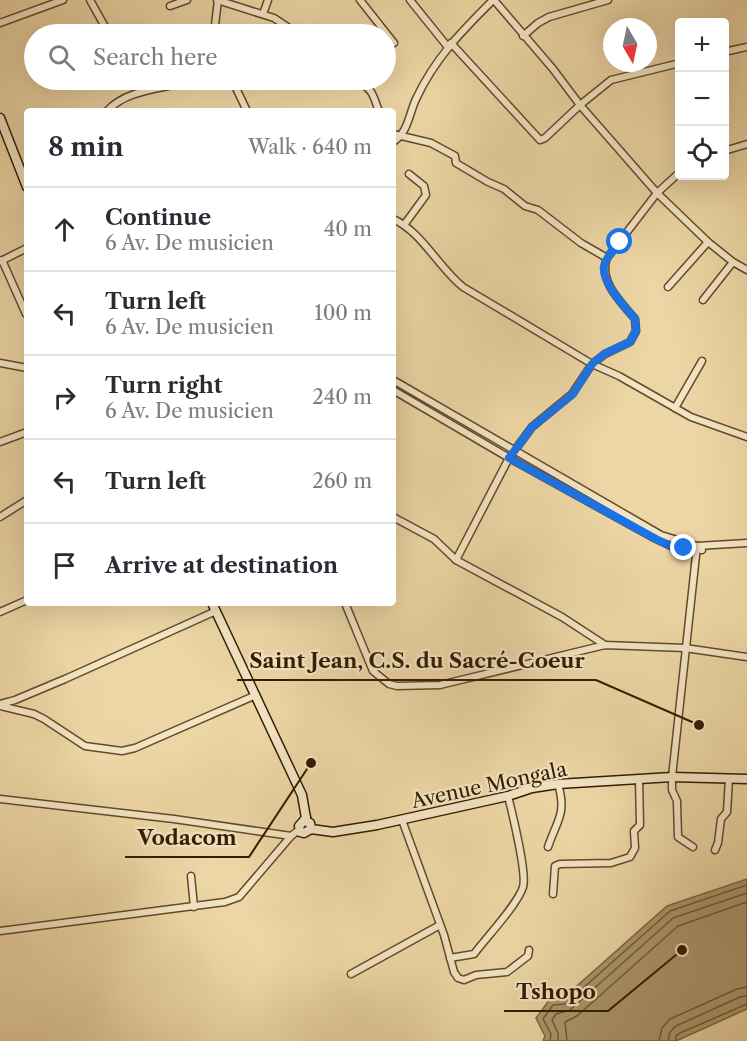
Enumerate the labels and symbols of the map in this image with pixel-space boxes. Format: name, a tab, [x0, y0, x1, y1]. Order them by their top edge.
north arrow	[603, 18, 657, 72]
route start	[606, 228, 632, 254]
route end	[670, 534, 696, 560]
callout: Saint Jean, C.S. du Sacré-Coeur	[237, 641, 596, 680]
text: Saint Jean, C.S. du Sacré-Coeur	[249, 648, 585, 673]
street label: Avenue Mongala	[408, 757, 569, 813]
callout: Vodacom	[125, 818, 249, 857]
text: Vodacom	[136, 825, 237, 850]
callout: Tshopo	[504, 972, 608, 1011]
text: Tshopo	[516, 979, 596, 1004]

